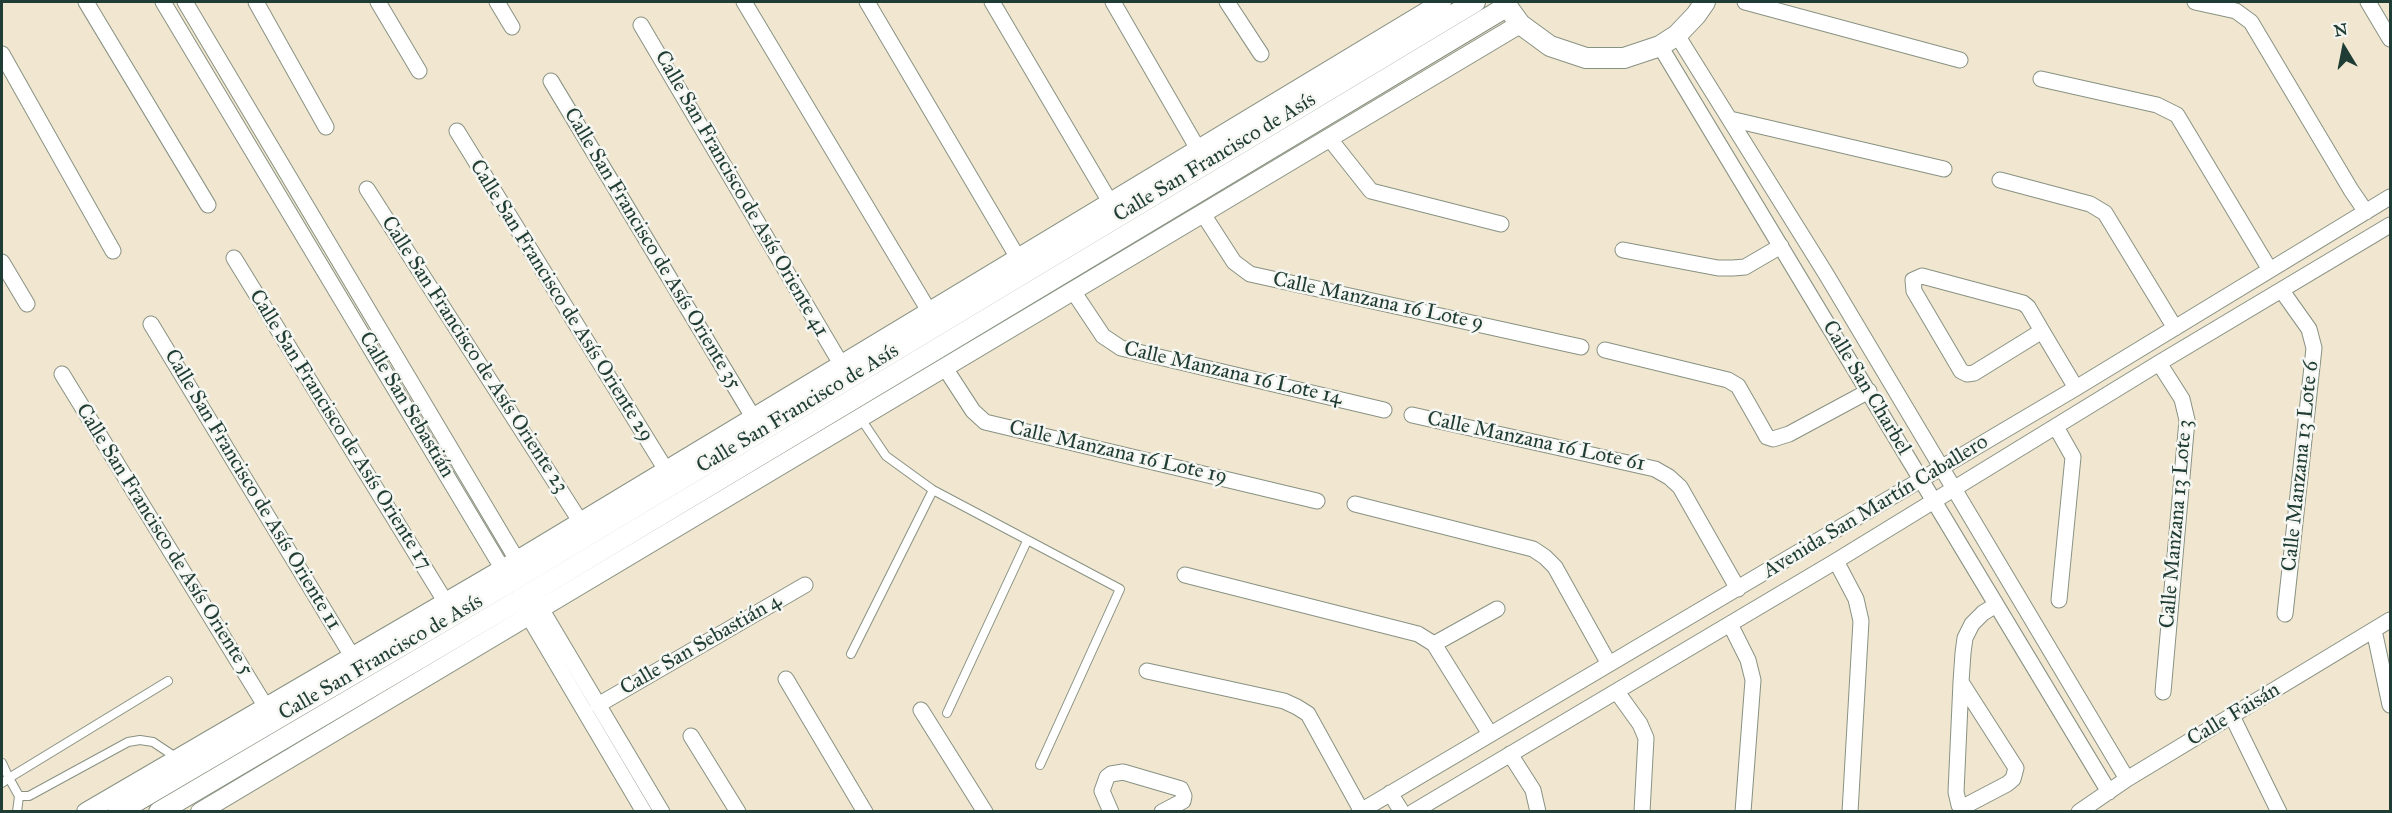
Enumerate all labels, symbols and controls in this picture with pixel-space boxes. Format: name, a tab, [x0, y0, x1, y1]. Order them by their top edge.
north arrow	[2314, 18, 2374, 78]
text: N	[2332, 19, 2349, 40]
street label: Calle San Francisco de Asís Oriente 41	[649, 46, 833, 342]
street label: Calle San Francisco de Asís	[1109, 88, 1321, 228]
street label: Calle San Francisco de Asís Oriente 35	[558, 104, 746, 394]
street label: Calle San Francisco de Asís Oriente 29	[463, 155, 659, 447]
street label: Calle San Francisco de Asís Oriente 23	[375, 212, 573, 498]
street label: Calle Manzana 16 Lote 9	[1270, 267, 1486, 337]
street label: Calle San Francisco de Asís Oriente 17	[243, 285, 437, 575]
street label: Calle San Charbel	[1816, 316, 1916, 460]
street label: Calle San Sebastián	[353, 328, 459, 482]
street label: Calle Manzana 16 Lote 14	[1121, 337, 1345, 411]
street label: Calle San Francisco de Asís	[692, 339, 904, 479]
street label: Calle San Francisco de Asís Oriente 11	[158, 345, 346, 635]
street label: Calle Manzana 13 Lote 6	[2277, 359, 2325, 573]
street label: Calle San Francisco de Asís Oriente 5	[70, 399, 258, 681]
street label: Calle Manzana 16 Lote 61	[1425, 407, 1647, 477]
street label: Calle Manzana 16 Lote 19	[1007, 416, 1229, 490]
street label: Calle Manzana 13 Lote 3	[2155, 419, 2199, 629]
street label: Avenida San Martín Caballero	[1759, 430, 1993, 584]
street label: Calle San Francisco de Asís	[275, 589, 487, 727]
street label: Calle San Sebastián 4	[616, 589, 786, 701]
street label: Calle Faisán	[2183, 678, 2285, 752]

